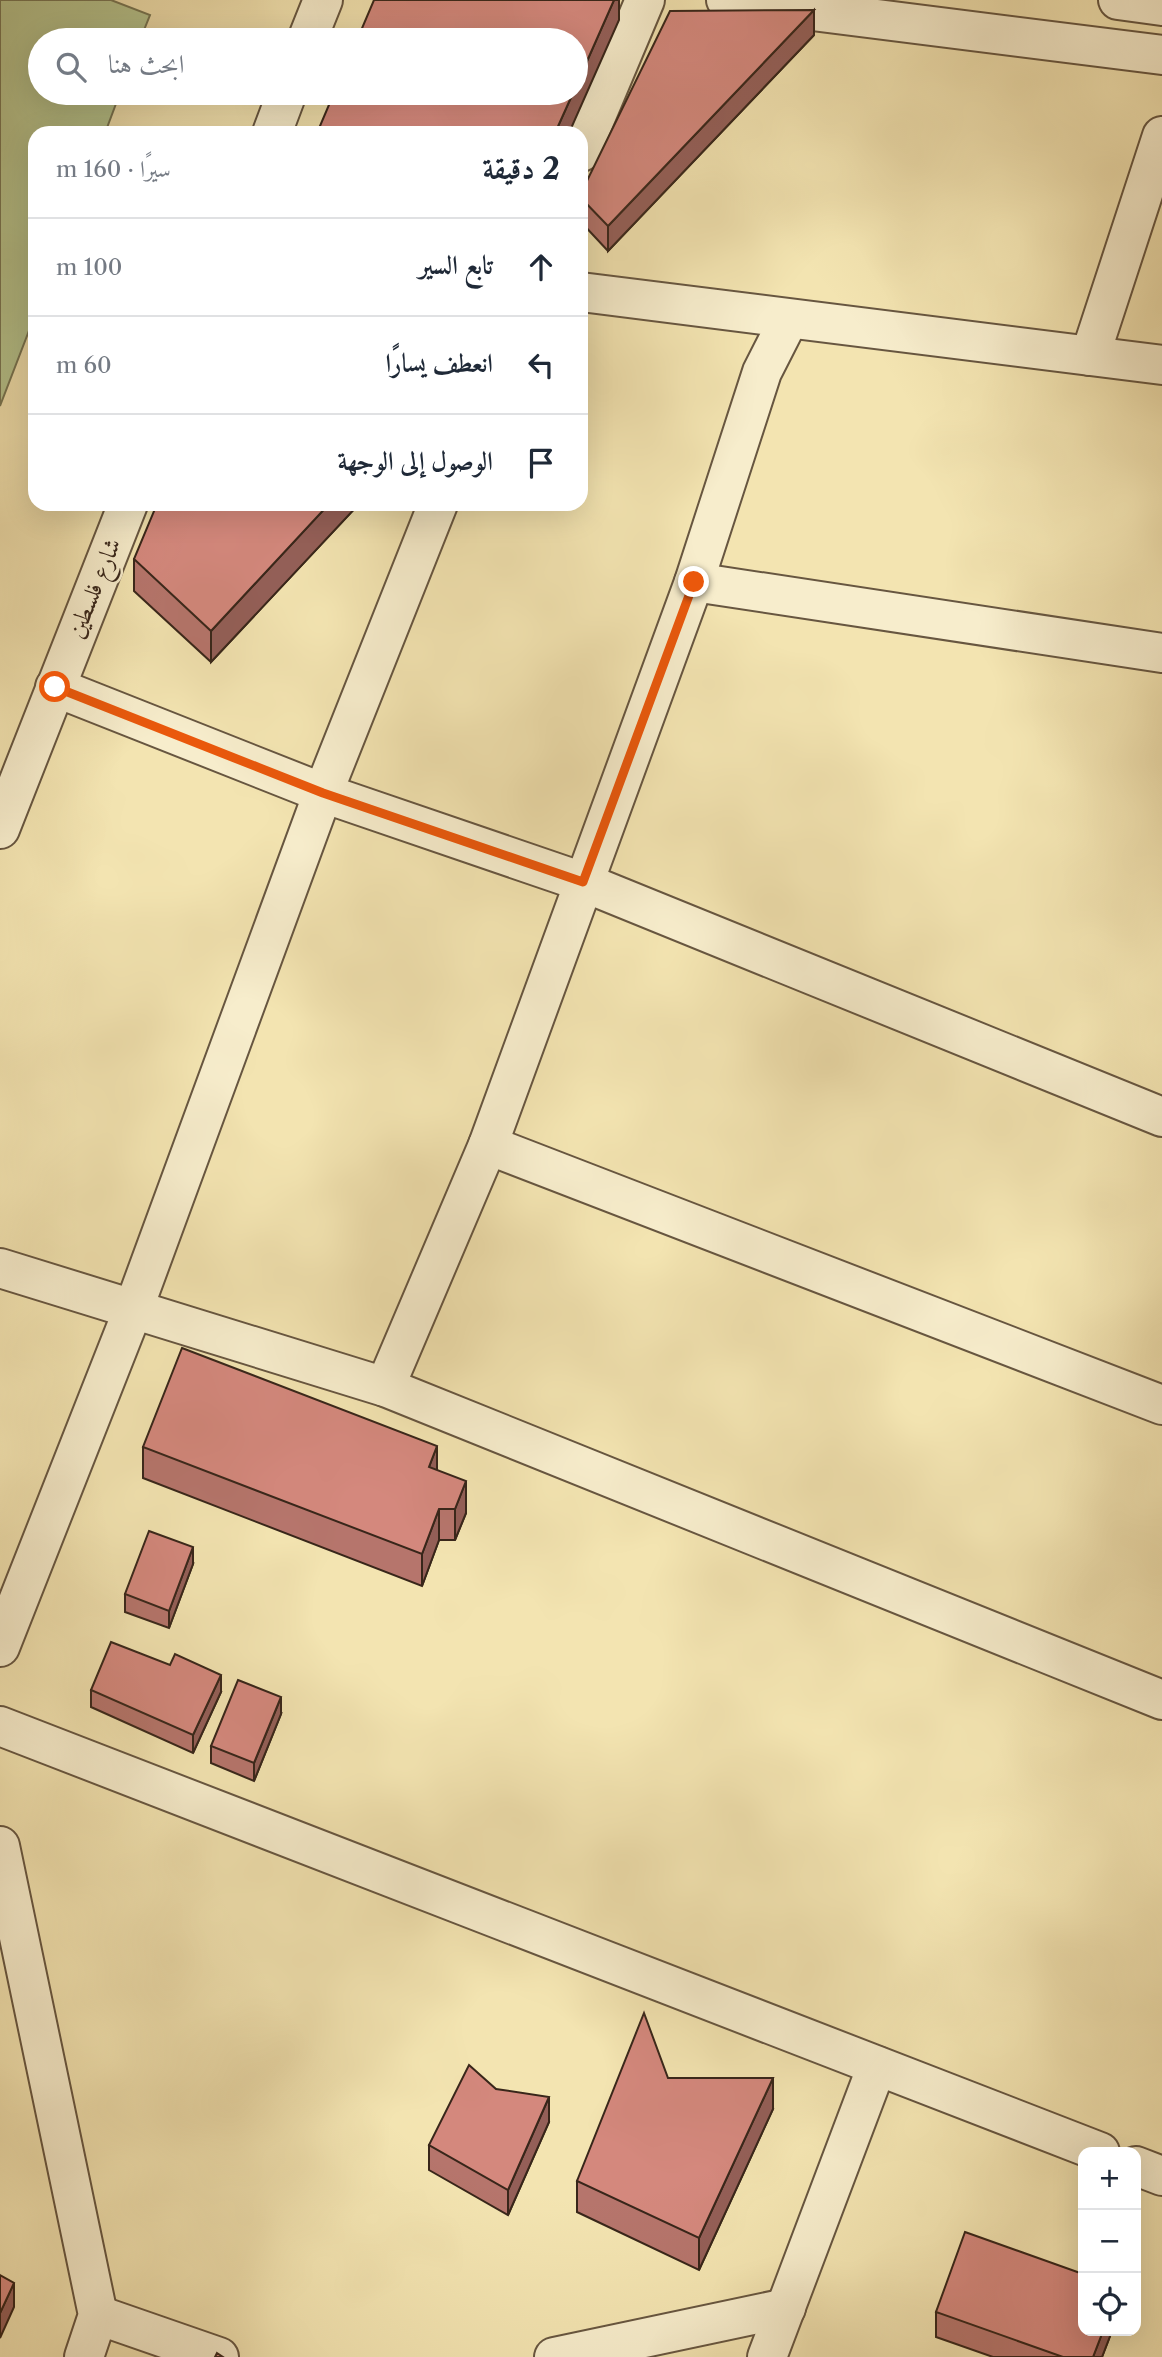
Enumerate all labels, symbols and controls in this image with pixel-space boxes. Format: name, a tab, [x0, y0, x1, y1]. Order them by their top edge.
search box	[28, 28, 588, 105]
icon: search	[52, 48, 90, 86]
text: ابحث هنا	[108, 48, 184, 80]
text: 2 دقيقة	[482, 150, 560, 187]
text: سيرًا · 160 m	[56, 155, 171, 183]
icon: ahead	[522, 248, 560, 286]
text: تابع السير	[419, 249, 493, 281]
text: 100 m	[56, 253, 122, 281]
icon: left	[522, 346, 560, 384]
text: انعطف يسارًا	[385, 347, 493, 379]
text: 60 m	[56, 351, 112, 379]
icon: arrive	[522, 444, 560, 482]
text: الوصول إلى الوجهة	[338, 445, 493, 477]
street label: شارع فلسطين	[60, 534, 132, 644]
route end	[678, 566, 709, 597]
route start	[39, 671, 70, 702]
map controls	[1078, 2147, 1141, 2336]
button: +	[1078, 2147, 1141, 2210]
button: −	[1078, 2210, 1141, 2273]
button: locate	[1078, 2273, 1141, 2336]

